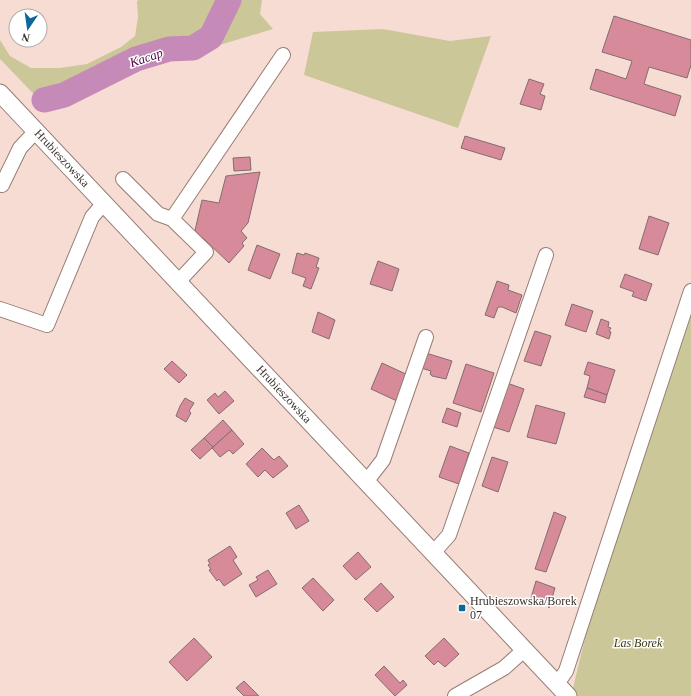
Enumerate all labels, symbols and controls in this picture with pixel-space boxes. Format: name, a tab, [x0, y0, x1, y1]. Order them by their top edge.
north arrow	[8, 8, 48, 48]
text: N	[20, 31, 31, 44]
water label: Kacap	[127, 45, 165, 70]
street label: Hrubieszowska	[32, 126, 93, 190]
street label: Hrubieszowska	[254, 362, 315, 426]
place label: Hrubieszowska/Borek 07	[470, 594, 577, 622]
marker: Hrubieszowska/Borek 07	[457, 603, 467, 613]
park label: Las Borek	[613, 636, 663, 650]

